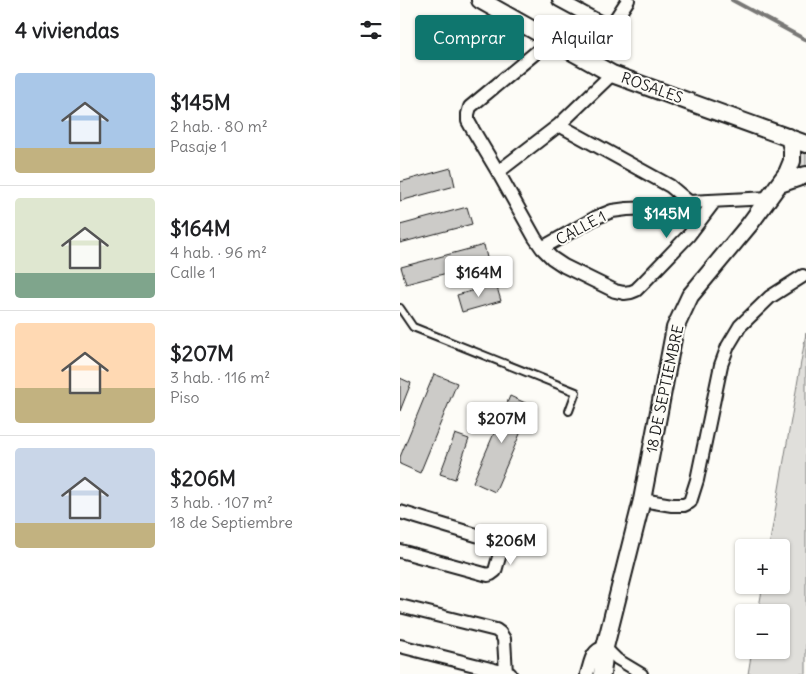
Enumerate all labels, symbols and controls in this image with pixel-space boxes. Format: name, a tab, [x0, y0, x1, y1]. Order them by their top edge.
chip: Comprar	[415, 15, 524, 60]
chip: Alquilar	[534, 15, 631, 60]
icon: filters	[357, 16, 385, 44]
text: 4 viviendas	[15, 17, 119, 44]
street label: ROSALES	[619, 68, 686, 107]
text: $145M	[170, 89, 231, 116]
icon: home	[55, 93, 115, 153]
text: 2 hab. · 80 m²	[170, 116, 268, 136]
text: Pasaje 1	[170, 136, 227, 156]
pin: $145M	[632, 196, 702, 239]
text: $145M	[644, 203, 690, 223]
street label: CALLE 1	[552, 206, 609, 249]
text: $164M	[170, 215, 231, 242]
icon: home	[55, 218, 115, 278]
text: 4 hab. · 96 m²	[170, 242, 267, 262]
pin: $164M	[444, 256, 514, 298]
text: Calle 1	[170, 262, 216, 282]
text: $164M	[456, 262, 502, 282]
street label: 18 DE SEPTIEMBRE	[642, 323, 687, 455]
text: $207M	[170, 340, 234, 367]
icon: home	[55, 343, 115, 403]
text: 3 hab. · 116 m²	[170, 367, 270, 387]
text: Piso	[170, 387, 199, 407]
pin: $207M	[467, 402, 537, 444]
text: $207M	[478, 408, 526, 428]
text: $206M	[170, 465, 236, 492]
icon: home	[55, 468, 115, 528]
text: 3 hab. · 107 m²	[170, 492, 273, 512]
text: 18 de Septiembre	[170, 512, 293, 532]
pin: $206M	[476, 524, 546, 566]
text: $206M	[486, 530, 536, 550]
map controls	[735, 539, 790, 659]
button: +	[735, 539, 790, 594]
button: −	[735, 604, 790, 659]

